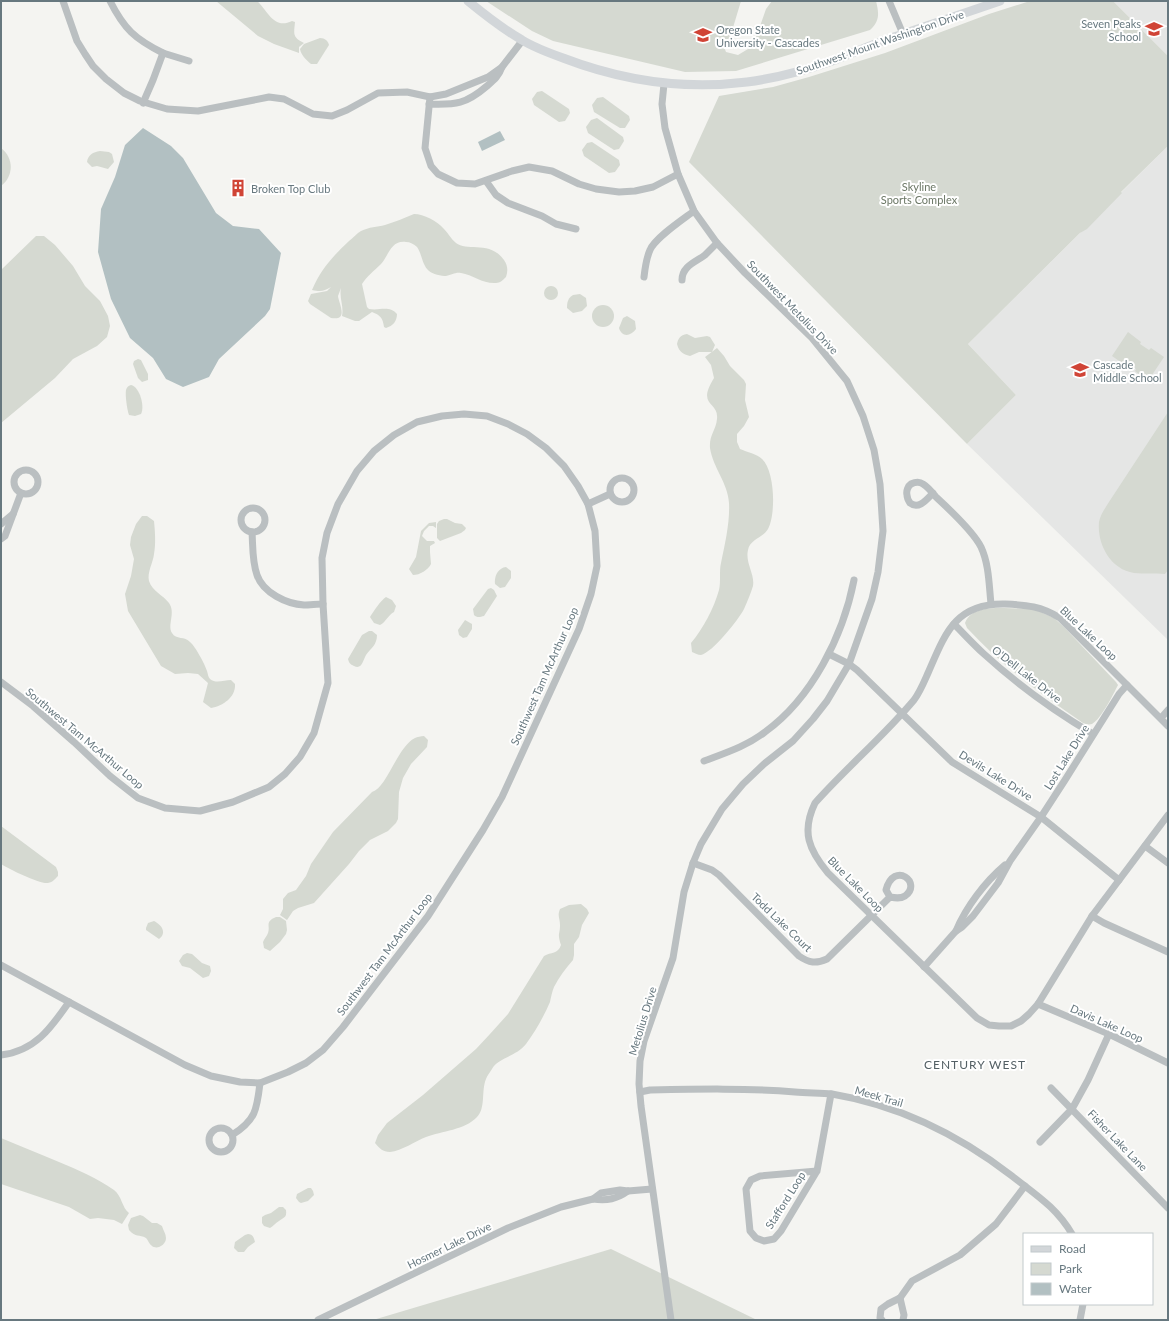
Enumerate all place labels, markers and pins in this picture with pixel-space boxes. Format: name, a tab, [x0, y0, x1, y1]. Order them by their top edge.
place label: Seven Peaks School	[1081, 17, 1141, 43]
school or university icon: Seven Peaks School	[1144, 19, 1164, 39]
place label: Oregon State University - Cascades	[716, 23, 820, 49]
school or university icon: Oregon State University - Cascades	[693, 25, 713, 45]
building icon: Broken Top Club	[228, 178, 248, 198]
place label: Broken Top Club	[251, 182, 330, 195]
place label: Cascade Middle School	[1093, 358, 1162, 384]
school or university icon: Cascade Middle School	[1070, 360, 1090, 380]

